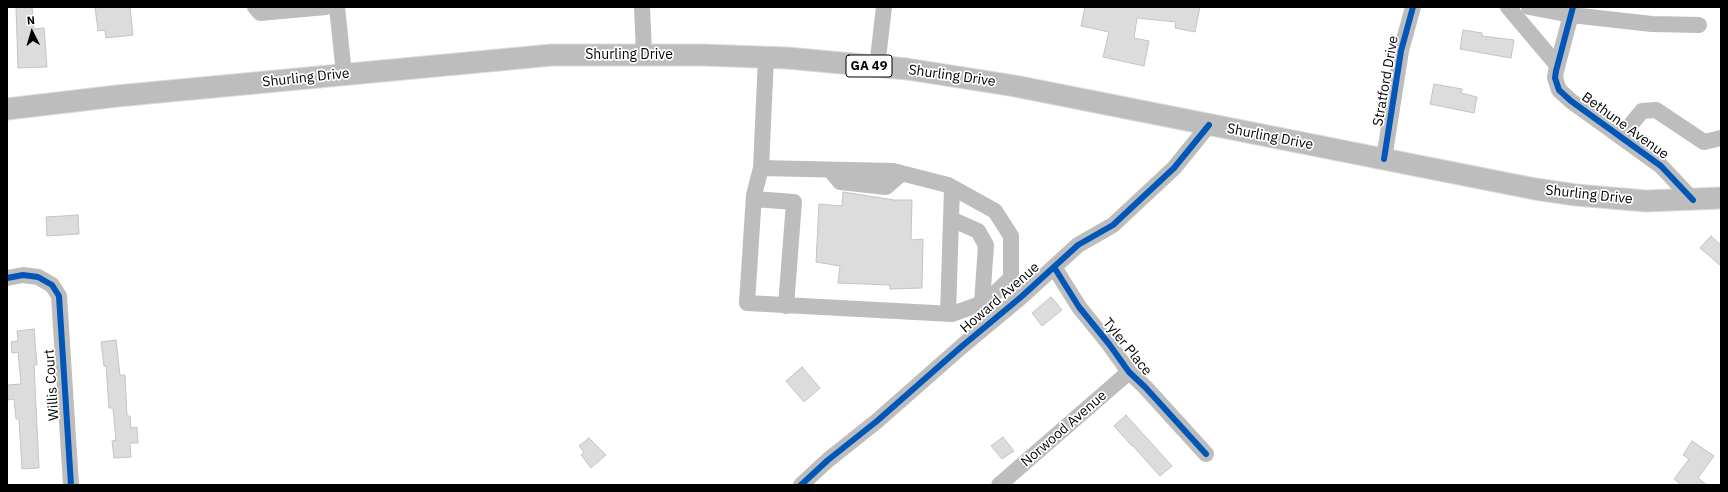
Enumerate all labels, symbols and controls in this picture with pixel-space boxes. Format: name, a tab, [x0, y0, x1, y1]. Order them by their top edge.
north arrow	[12, 12, 52, 52]
text: N	[26, 13, 36, 27]
street label: Stratford Drive	[1370, 34, 1402, 128]
street label: Shurling Drive	[585, 47, 673, 63]
road number: GA 49	[846, 55, 892, 77]
street label: Shurling Drive	[907, 62, 997, 90]
street label: Shurling Drive	[262, 65, 350, 91]
street label: Bethune Avenue	[1578, 89, 1672, 163]
street label: Shurling Drive	[1225, 120, 1315, 154]
street label: Shurling Drive	[1545, 182, 1633, 208]
street label: Howard Avenue	[957, 259, 1043, 337]
street label: Tyler Place	[1099, 315, 1155, 379]
street label: Willis Court	[41, 349, 63, 421]
street label: Norwood Avenue	[1018, 387, 1110, 471]

